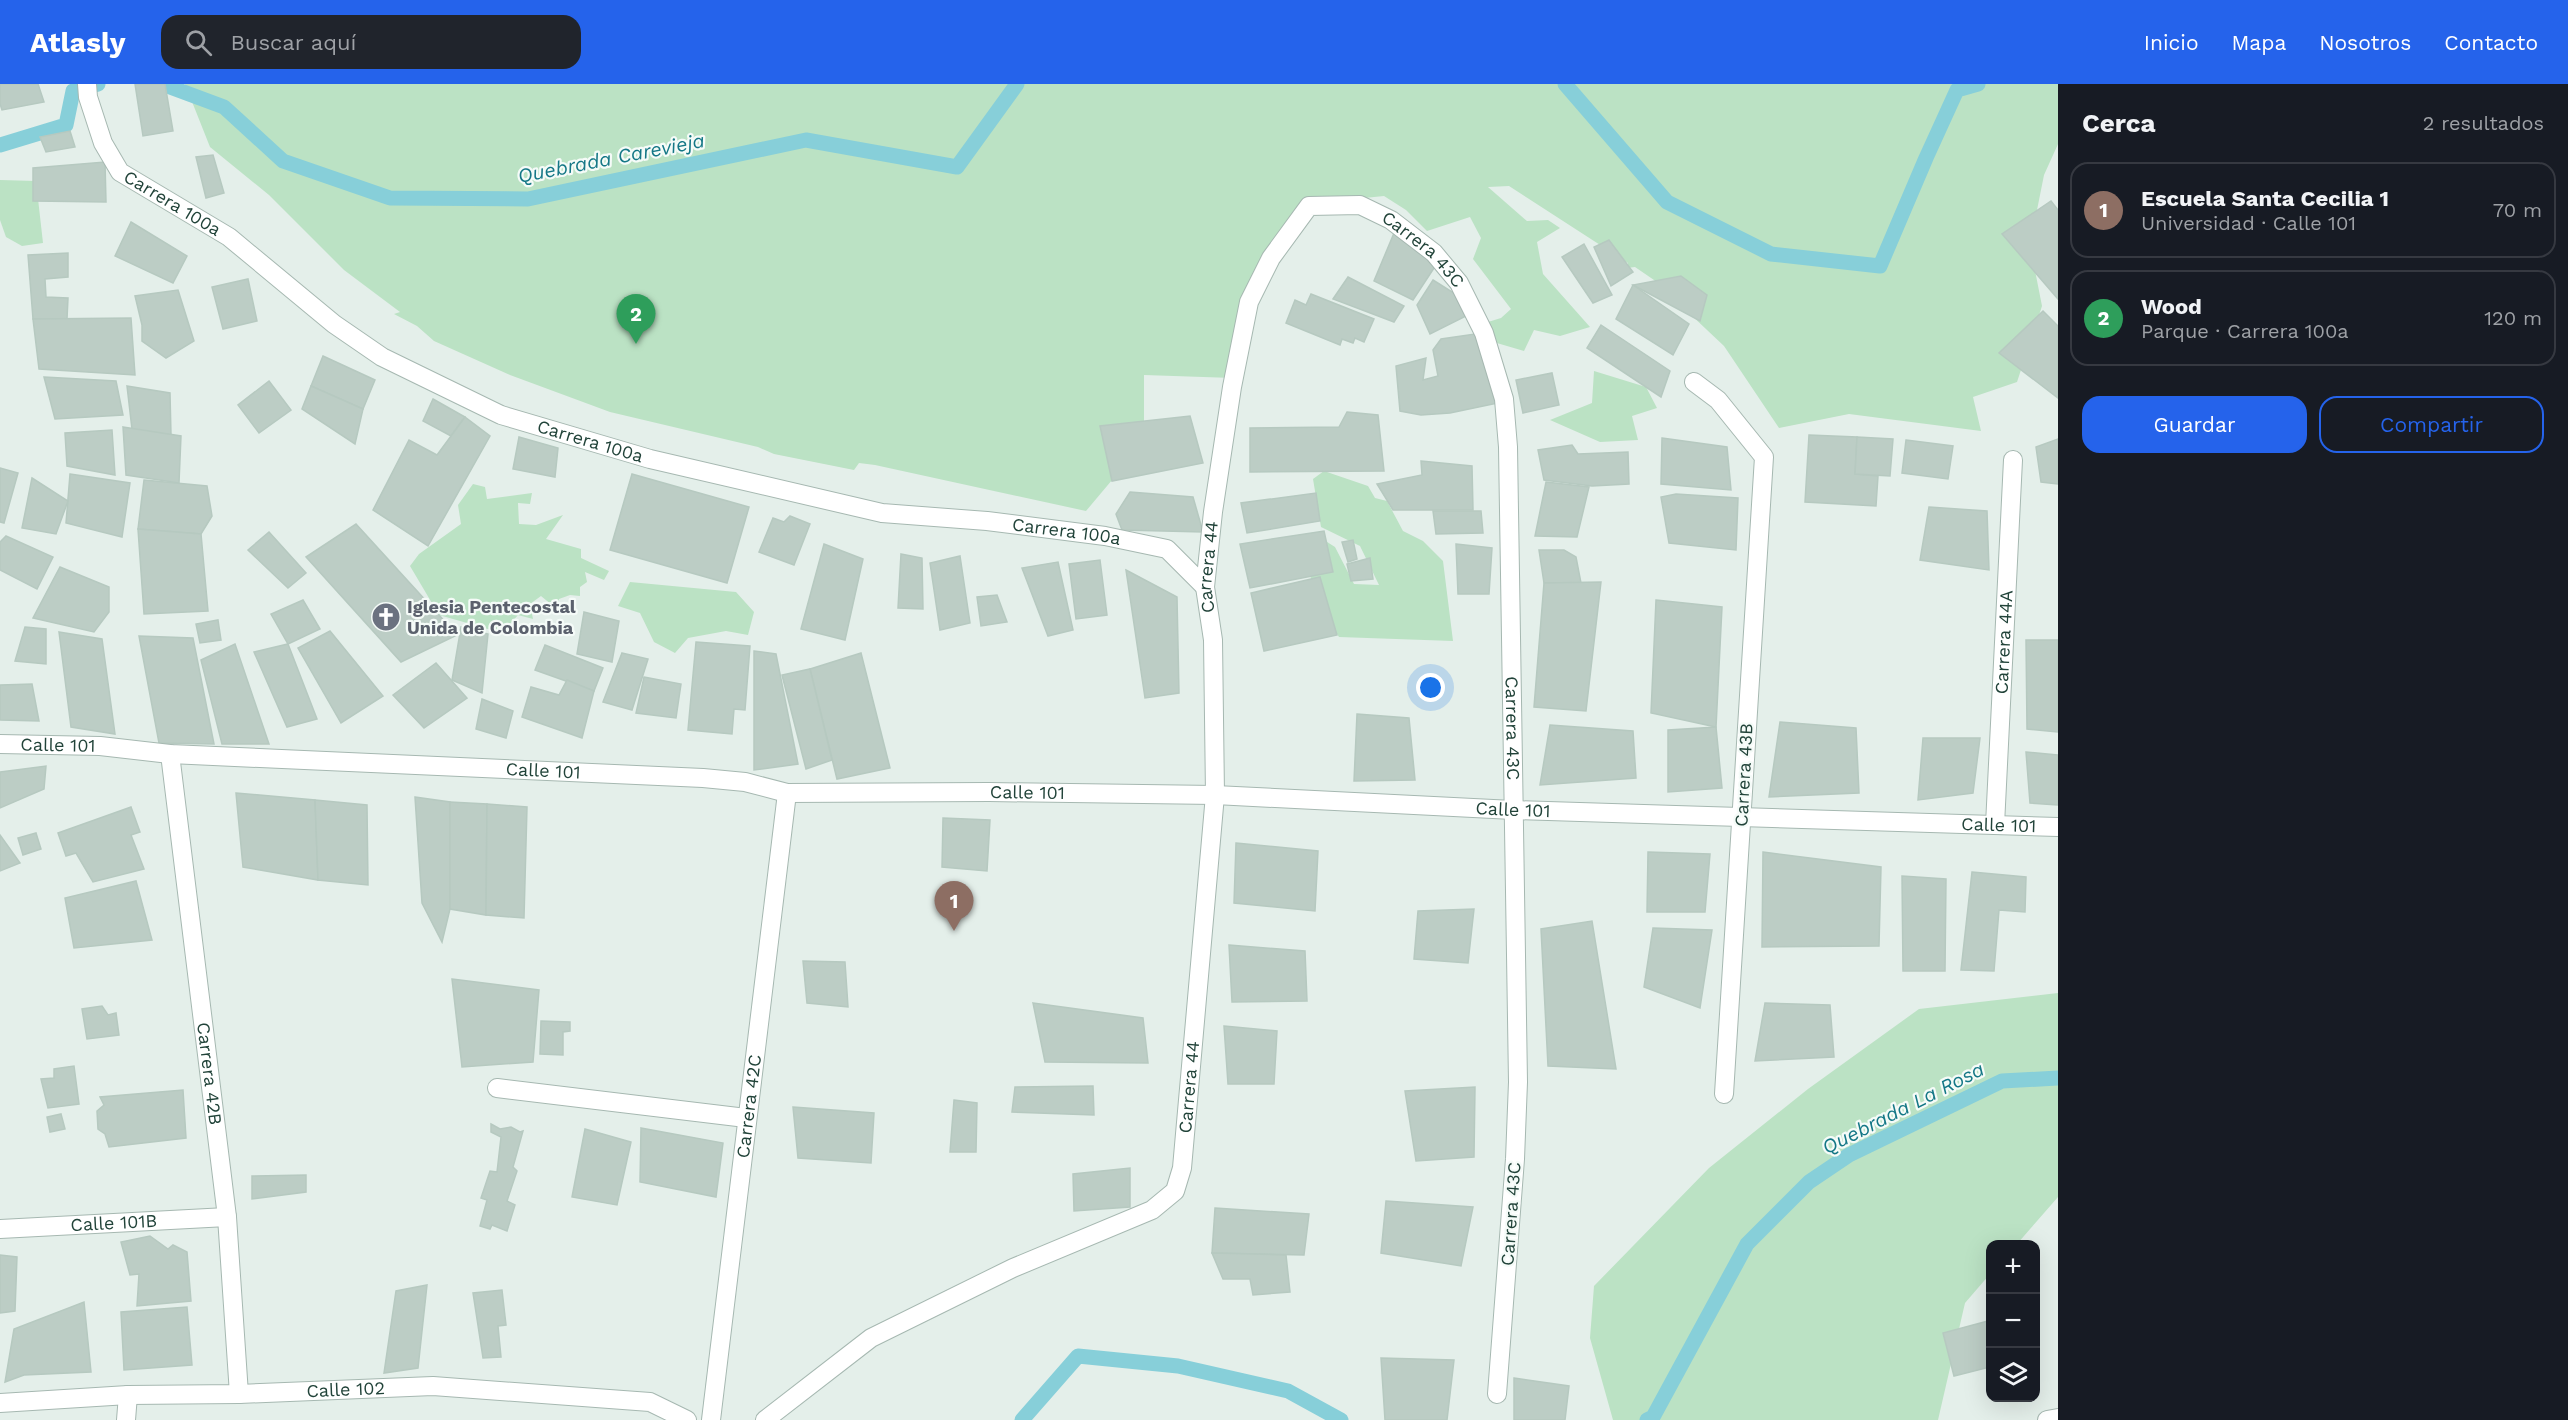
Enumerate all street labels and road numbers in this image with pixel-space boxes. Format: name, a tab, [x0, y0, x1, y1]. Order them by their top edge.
street label: Carrera 100a	[120, 166, 225, 240]
street label: Carrera 43C	[1379, 206, 1469, 291]
street label: Carrera 100a	[535, 415, 646, 466]
street label: Carrera 100a	[1011, 513, 1123, 549]
street label: Carrera 44	[1194, 520, 1222, 614]
street label: Carrera 44A	[1990, 589, 2017, 695]
street label: Carrera 43C	[1502, 676, 1524, 780]
street label: Carrera 43B	[1730, 723, 1757, 827]
street label: Calle 101	[20, 733, 96, 756]
street label: Calle 101	[505, 758, 581, 782]
street label: Calle 101	[990, 781, 1065, 803]
street label: Calle 101	[1475, 797, 1551, 821]
street label: Calle 101	[1961, 813, 2037, 836]
street label: Carrera 42B	[193, 1021, 227, 1126]
street label: Carrera 44	[1174, 1040, 1203, 1134]
street label: Carrera 42C	[732, 1053, 765, 1159]
street label: Carrera 43C	[1496, 1161, 1525, 1267]
street label: Calle 101B	[70, 1210, 158, 1235]
street label: Calle 102	[306, 1377, 385, 1401]

